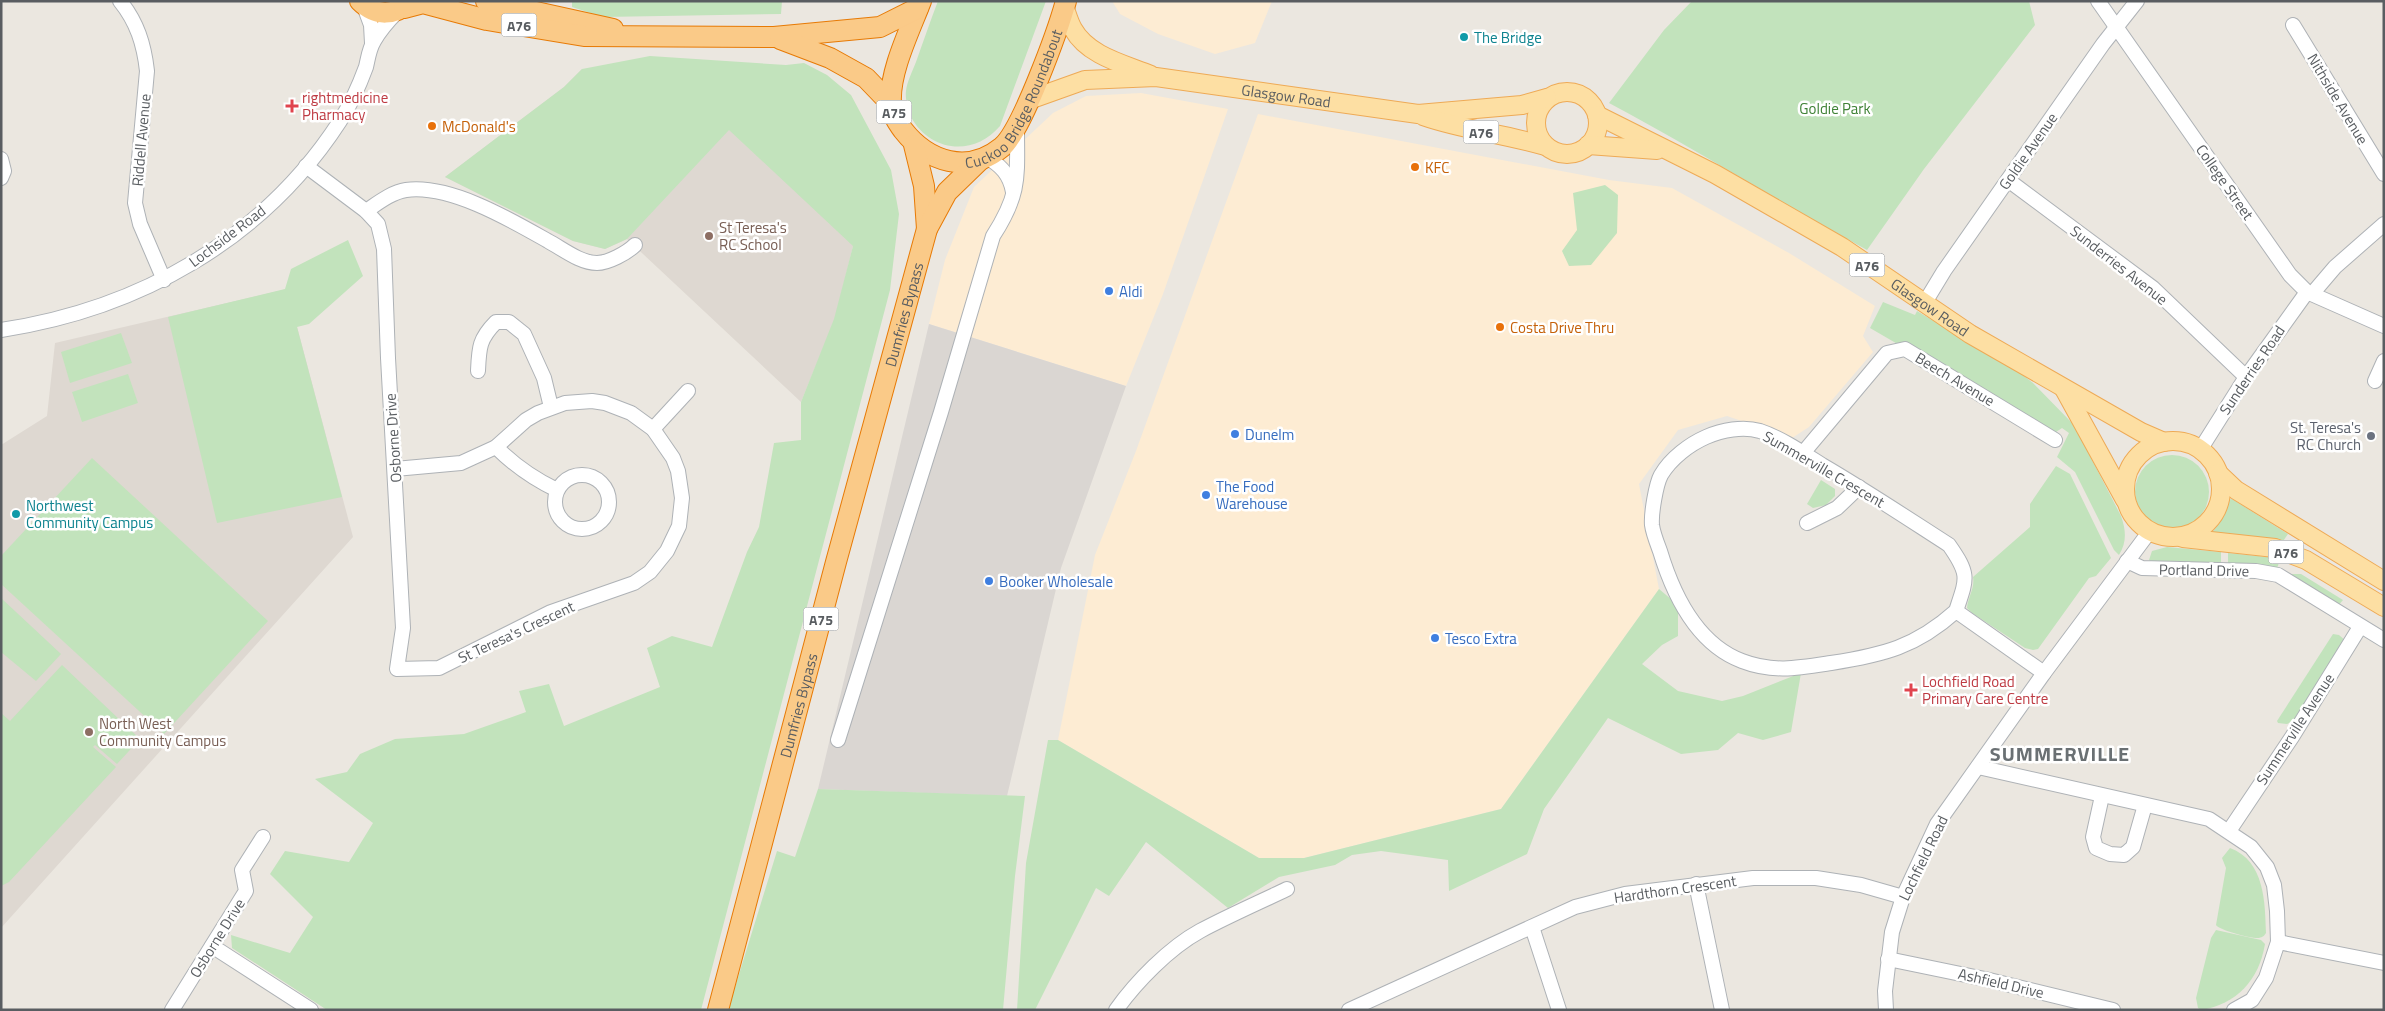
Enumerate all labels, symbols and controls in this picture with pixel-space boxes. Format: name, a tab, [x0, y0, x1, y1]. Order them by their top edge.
road number: A76	[502, 14, 536, 36]
street label: Cuckoo Bridge Roundabout	[964, 25, 1068, 174]
place label: The Bridge	[1474, 26, 1542, 49]
marker: The Bridge	[1458, 31, 1470, 43]
street label: Nithside Avenue	[2302, 49, 2374, 149]
street label: Glasgow Road	[1240, 78, 1332, 113]
place label: rightmedicine Pharmacy	[302, 86, 388, 126]
street label: Riddell Avenue	[125, 93, 157, 187]
park label: Goldie Park	[1799, 97, 1871, 120]
marker: rightmedicine Pharmacy	[286, 100, 298, 112]
road number: A75	[876, 100, 912, 124]
street label: Goldie Avenue	[1993, 108, 2063, 194]
place label: McDonald's	[442, 115, 516, 138]
marker: McDonald's	[426, 120, 438, 132]
road number: A76	[1464, 120, 1498, 144]
street label: College Street	[2190, 139, 2260, 225]
place label: KFC	[1425, 156, 1449, 179]
marker: KFC	[1409, 161, 1421, 173]
street label: Lochside Road	[184, 199, 270, 273]
place label: St Teresa's RC School	[719, 216, 787, 256]
street label: Sunderries Avenue	[2065, 220, 2173, 310]
marker: St Teresa's RC School	[703, 230, 715, 242]
road number: A76	[1850, 254, 1884, 276]
street label: Dumfries Bypass	[878, 260, 929, 369]
street label: Glasgow Road	[1886, 272, 1974, 342]
place label: Aldi	[1119, 280, 1143, 303]
marker: Aldi	[1103, 285, 1115, 297]
place label: Costa Drive Thru	[1510, 316, 1614, 339]
marker: Costa Drive Thru	[1494, 321, 1506, 333]
street label: Sunderries Road	[2213, 321, 2291, 419]
street label: Beech Avenue	[1911, 346, 1999, 412]
street label: Osborne Drive	[378, 392, 408, 484]
place label: St. Teresa's RC Church	[2290, 416, 2361, 456]
place label: Dunelm	[1245, 423, 1294, 446]
street label: Summerville Crescent	[1759, 425, 1890, 514]
marker: Dunelm	[1229, 428, 1241, 440]
marker: St. Teresa's RC Church	[2365, 430, 2377, 442]
place label: The Food Warehouse	[1216, 475, 1288, 515]
marker: The Food Warehouse	[1200, 489, 1212, 501]
place label: Northwest Community Campus	[26, 494, 153, 534]
marker: Northwest Community Campus	[10, 508, 22, 520]
road number: A76	[2268, 540, 2304, 564]
street label: Portland Drive	[2159, 558, 2249, 582]
place label: Booker Wholesale	[999, 570, 1113, 593]
marker: Booker Wholesale	[983, 575, 995, 587]
street label: St Teresa's Crescent	[454, 595, 579, 669]
road number: A75	[804, 608, 838, 630]
place label: Tesco Extra	[1445, 627, 1517, 650]
marker: Tesco Extra	[1429, 632, 1441, 644]
street label: Dumfries Bypass	[773, 651, 823, 760]
street label: Summerville Avenue	[2250, 669, 2340, 789]
place label: Lochfield Road Primary Care Centre	[1922, 670, 2048, 710]
marker: Lochfield Road Primary Care Centre	[1904, 683, 1918, 697]
place label: North West Community Campus	[99, 712, 226, 752]
marker: North West Community Campus	[83, 726, 95, 738]
district label: SUMMERVILLE	[1990, 738, 2130, 769]
street label: Lochfield Road	[1892, 811, 1954, 905]
street label: Hardthorn Crescent	[1612, 869, 1738, 909]
street label: Osborne Drive	[184, 894, 250, 982]
street label: Ashfield Drive	[1956, 962, 2046, 1004]

